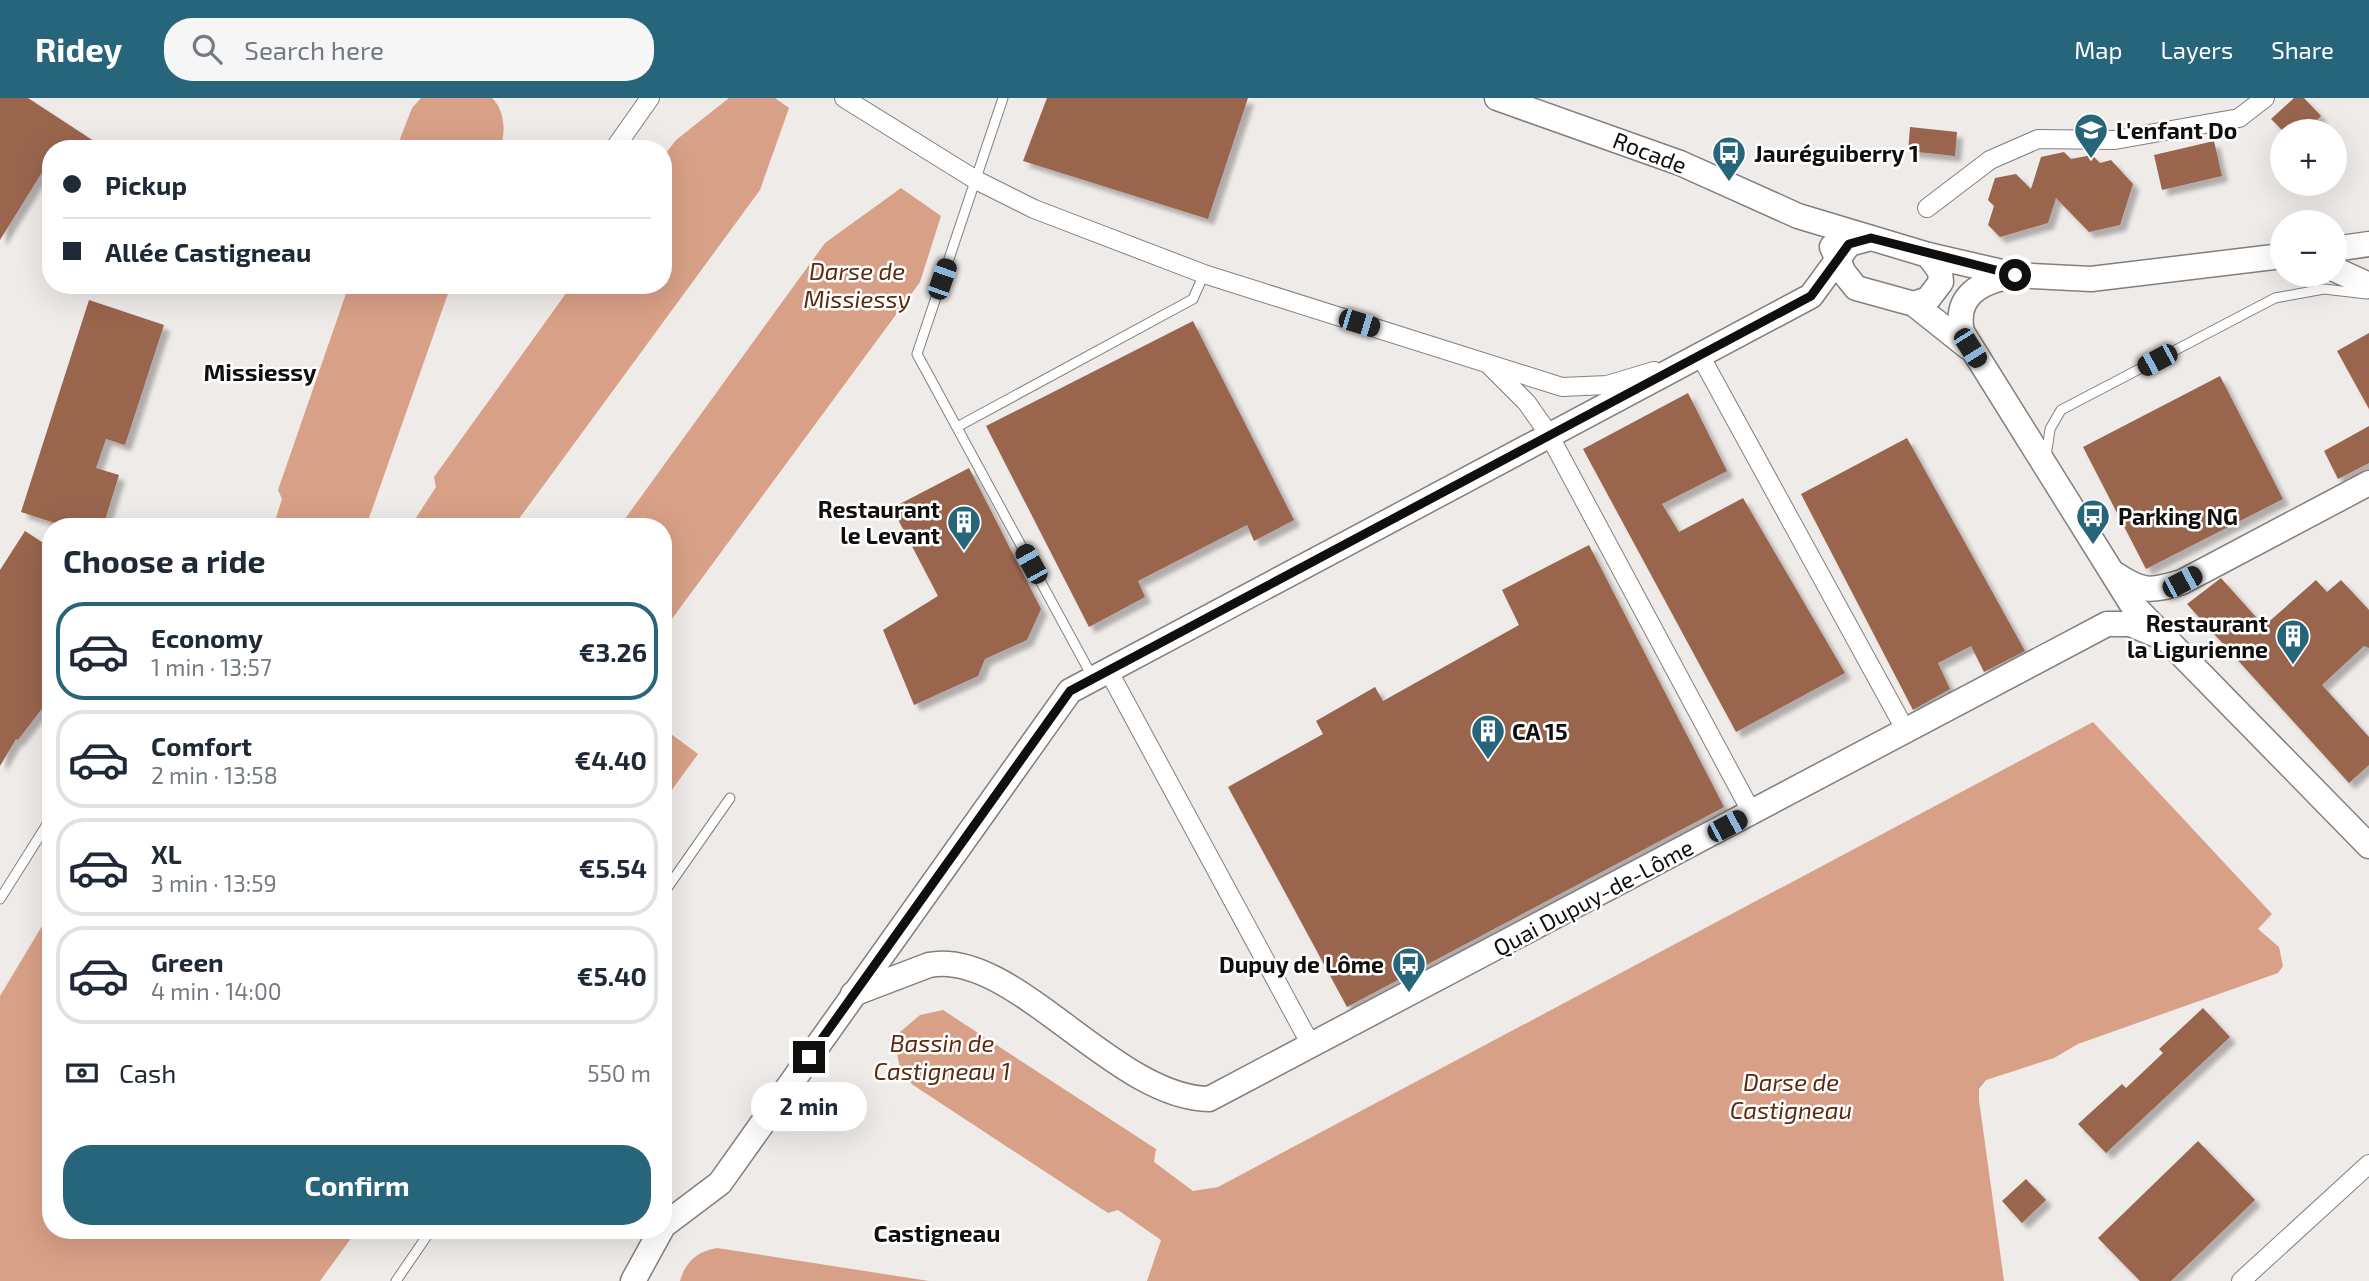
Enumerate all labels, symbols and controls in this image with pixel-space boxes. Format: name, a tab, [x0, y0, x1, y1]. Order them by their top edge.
search box	[164, 18, 654, 81]
text: Ridey	[35, 29, 122, 69]
icon: search	[188, 30, 226, 68]
text: Search here	[244, 34, 384, 65]
text: Map	[2074, 35, 2122, 64]
text: Layers	[2160, 35, 2233, 64]
text: Share	[2271, 35, 2334, 64]
school or university icon: L'enfant Do	[2072, 111, 2110, 160]
place label: L'enfant Do	[2116, 116, 2237, 144]
map controls	[2270, 119, 2347, 287]
button: +	[2270, 119, 2347, 196]
street label: Rocade	[1609, 125, 1691, 179]
bus stop icon: Jauréguiberry 1	[1710, 134, 1748, 183]
place label: Jauréguiberry 1	[1754, 139, 1919, 167]
text: Pickup	[105, 169, 187, 200]
button: −	[2270, 210, 2347, 287]
text: Allée Castigneau	[105, 236, 311, 267]
water label: Darse de Missiessy	[803, 256, 911, 313]
car	[926, 256, 959, 302]
route start	[1999, 259, 2031, 291]
car	[1336, 307, 1383, 339]
car	[1950, 325, 1991, 371]
car	[2134, 341, 2181, 379]
district label: Missiessy	[203, 357, 317, 386]
place label: Restaurant le Levant	[818, 495, 940, 549]
bus stop icon: Parking NG	[2074, 497, 2112, 546]
place label: Parking NG	[2118, 502, 2238, 530]
building icon: Restaurant le Levant	[945, 503, 983, 552]
text: Choose a ride	[63, 541, 266, 579]
car	[1012, 541, 1051, 587]
car	[2159, 563, 2206, 601]
place label: Restaurant la Ligurienne	[2127, 609, 2268, 663]
building icon: Restaurant la Ligurienne	[2274, 617, 2312, 666]
icon: car	[67, 620, 130, 683]
text: Economy	[151, 622, 263, 653]
text: €3.26	[579, 636, 647, 667]
text: 1 min · 13:57	[151, 653, 272, 681]
building icon: CA 15	[1469, 712, 1507, 761]
place label: CA 15	[1512, 717, 1568, 745]
icon: car	[67, 728, 130, 791]
text: Comfort	[151, 730, 252, 761]
text: €4.40	[575, 744, 647, 775]
text: 2 min · 13:58	[151, 761, 278, 789]
car	[1704, 807, 1751, 845]
street label: Quai Dupuy-de-Lôme	[1488, 832, 1698, 962]
icon: car	[67, 836, 130, 899]
text: XL	[151, 838, 182, 869]
text: €5.54	[579, 852, 647, 883]
text: 3 min · 13:59	[151, 869, 277, 897]
icon: car	[67, 944, 130, 1007]
bus stop icon: Dupuy de Lôme	[1390, 945, 1428, 994]
text: Green	[151, 946, 224, 977]
place label: Dupuy de Lôme	[1219, 950, 1384, 978]
text: €5.40	[577, 960, 647, 991]
text: 4 min · 14:00	[151, 977, 282, 1005]
water label: Bassin de Castigneau 1	[873, 1028, 1011, 1085]
route end	[793, 1041, 825, 1073]
icon: cash	[63, 1054, 101, 1092]
text: Cash	[119, 1057, 176, 1088]
text: 550 m	[587, 1059, 651, 1087]
water label: Darse de Castigneau	[1730, 1067, 1852, 1124]
callout: 2 min	[751, 1082, 867, 1130]
text: 2 min	[780, 1092, 838, 1120]
button: Confirm	[63, 1145, 651, 1225]
district label: Castigneau	[874, 1218, 1000, 1247]

